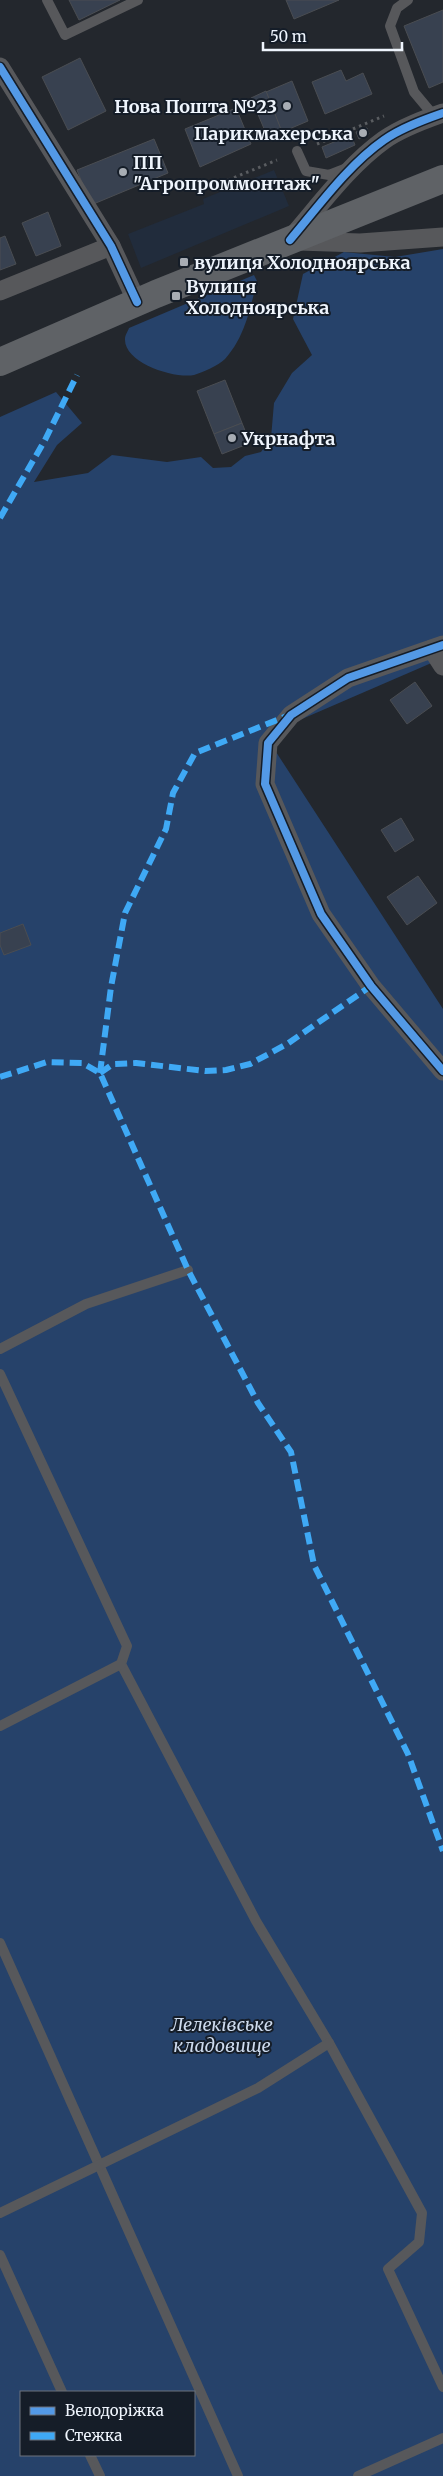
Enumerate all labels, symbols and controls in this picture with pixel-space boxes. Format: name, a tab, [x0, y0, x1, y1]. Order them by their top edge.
scale bar	[263, 20, 402, 52]
text: 50 m	[270, 27, 307, 46]
place label: Нова Пошта №23	[114, 95, 277, 118]
marker: Нова Пошта №23	[281, 100, 293, 112]
place label: Парикмахерська	[194, 122, 353, 145]
marker: Парикмахерська	[357, 127, 369, 139]
place label: ПП "Агропроммонтаж"	[133, 151, 320, 195]
marker: ПП "Агропроммонтаж"	[117, 166, 129, 178]
place label: вулиця Холодноярська	[194, 251, 411, 274]
marker: вулиця Холодноярська	[178, 256, 190, 268]
place label: Вулиця Холодноярська	[186, 275, 329, 319]
marker: Вулиця Холодноярська	[170, 290, 182, 302]
place label: Укрнафта	[241, 427, 335, 450]
marker: Укрнафта	[226, 432, 238, 444]
park label: Лелеківське кладовище	[170, 2013, 273, 2057]
legend	[20, 2391, 195, 2456]
text: Велодоріжка	[65, 2401, 164, 2420]
text: Стежка	[65, 2426, 122, 2445]

